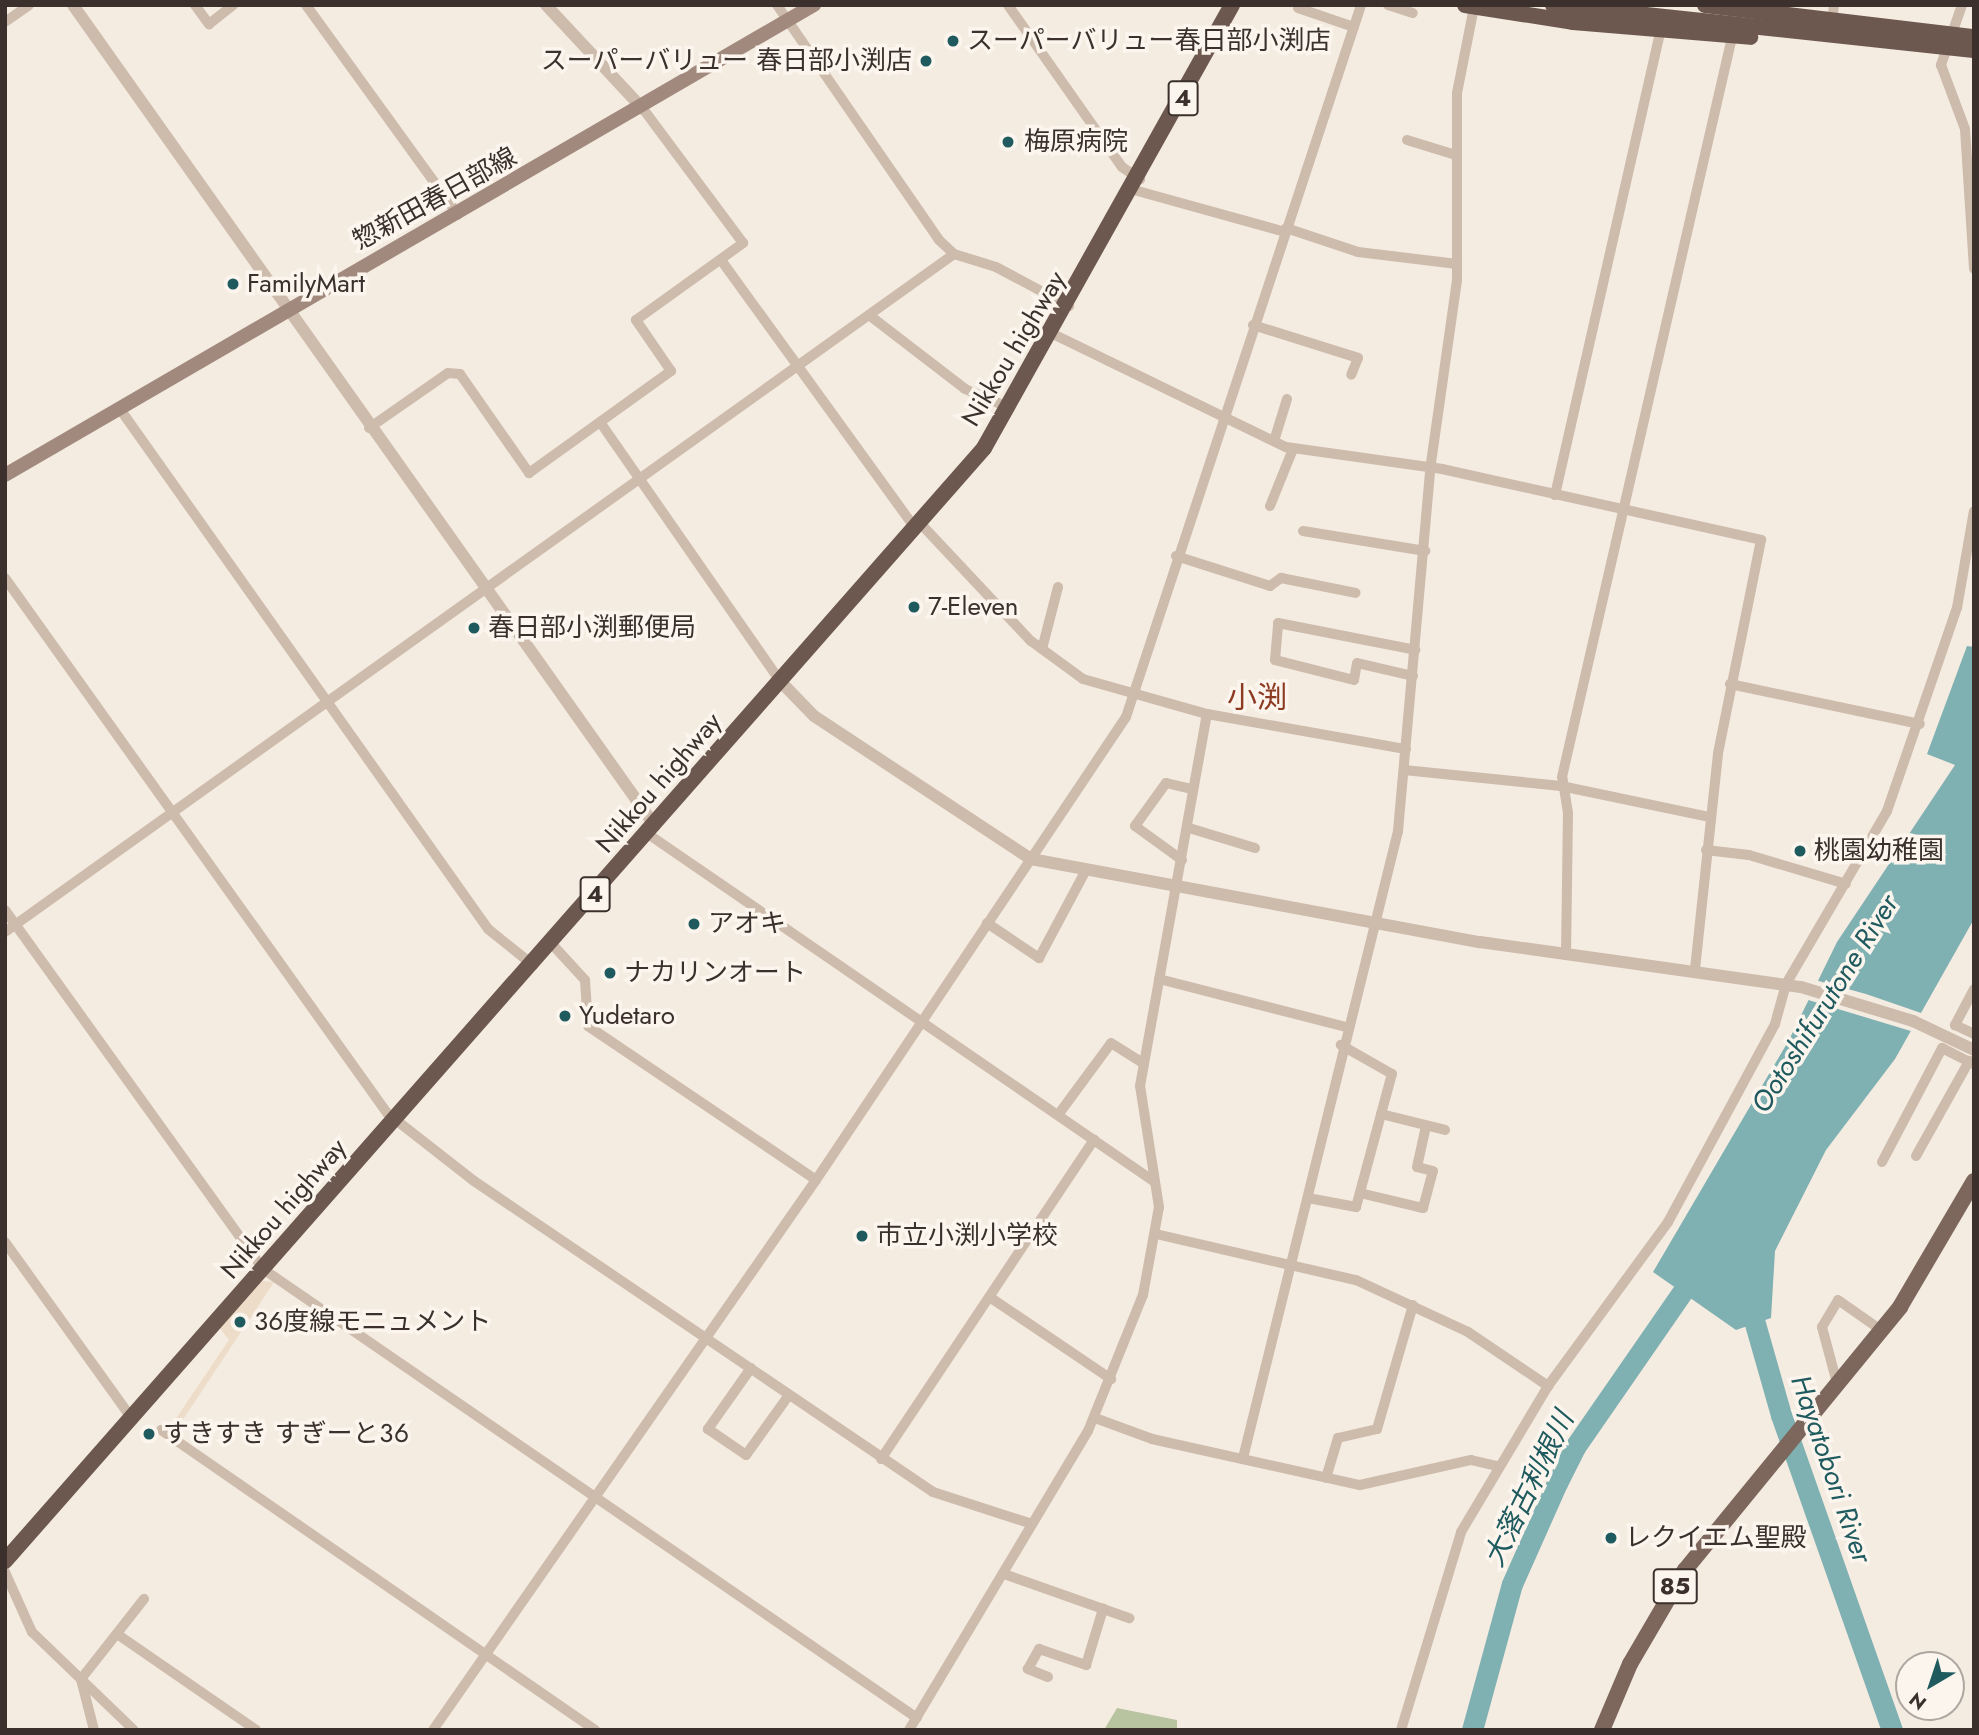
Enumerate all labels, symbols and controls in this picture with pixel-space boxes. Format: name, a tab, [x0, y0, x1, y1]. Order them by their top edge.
place label: スーパーバリュー春日部小渕店	[967, 25, 1331, 57]
marker: スーパーバリュー春日部小渕店	[945, 33, 961, 49]
place label: スーパーバリュー 春日部小渕店	[540, 45, 912, 77]
marker: スーパーバリュー 春日部小渕店	[918, 53, 934, 69]
road number: 4	[1167, 78, 1199, 118]
place label: 梅原病院	[1024, 126, 1128, 158]
marker: 梅原病院	[998, 132, 1018, 152]
street label: 惣新田春日部線	[348, 141, 522, 257]
street label: Nikkou highway	[955, 266, 1073, 432]
place label: FamilyMart	[247, 268, 365, 300]
marker: FamilyMart	[225, 276, 241, 292]
place label: 7-Eleven	[928, 591, 1018, 623]
marker: 7-Eleven	[906, 599, 922, 615]
place label: 春日部小渕郵便局	[488, 612, 696, 644]
marker: 春日部小渕郵便局	[466, 620, 482, 636]
district label: 小渕	[1227, 680, 1287, 716]
street label: Nikkou highway	[590, 707, 728, 859]
place label: 桃園幼稚園	[1814, 835, 1944, 867]
marker: 桃園幼稚園	[1792, 843, 1808, 859]
road number: 4	[579, 874, 611, 914]
water label: Ootoshifurutone River	[1744, 889, 1906, 1119]
place label: アオキ	[708, 908, 786, 940]
marker: アオキ	[686, 916, 702, 932]
place label: ナカリンオート	[624, 957, 806, 989]
marker: ナカリンオート	[602, 965, 618, 981]
place label: Yudetaro	[579, 1000, 675, 1032]
marker: Yudetaro	[557, 1008, 573, 1024]
street label: Nikkou highway	[215, 1133, 353, 1285]
place label: 市立小渕小学校	[876, 1220, 1058, 1252]
marker: 市立小渕小学校	[854, 1228, 870, 1244]
place label: 36度線モニュメント	[254, 1306, 491, 1338]
marker: 36度線モニュメント	[232, 1314, 248, 1330]
water label: Hayatobori River	[1783, 1371, 1879, 1567]
water label: 大落古利根川	[1477, 1406, 1581, 1572]
place label: すきすき すぎーと３６	[163, 1418, 409, 1450]
marker: すきすき すぎーと３６	[141, 1426, 157, 1442]
place label: レクイエム聖殿	[1625, 1522, 1807, 1554]
marker: レクイエム聖殿	[1603, 1530, 1619, 1546]
road number: 85	[1652, 1566, 1698, 1606]
north arrow	[1895, 1651, 1965, 1721]
text: N	[1903, 1686, 1932, 1716]

